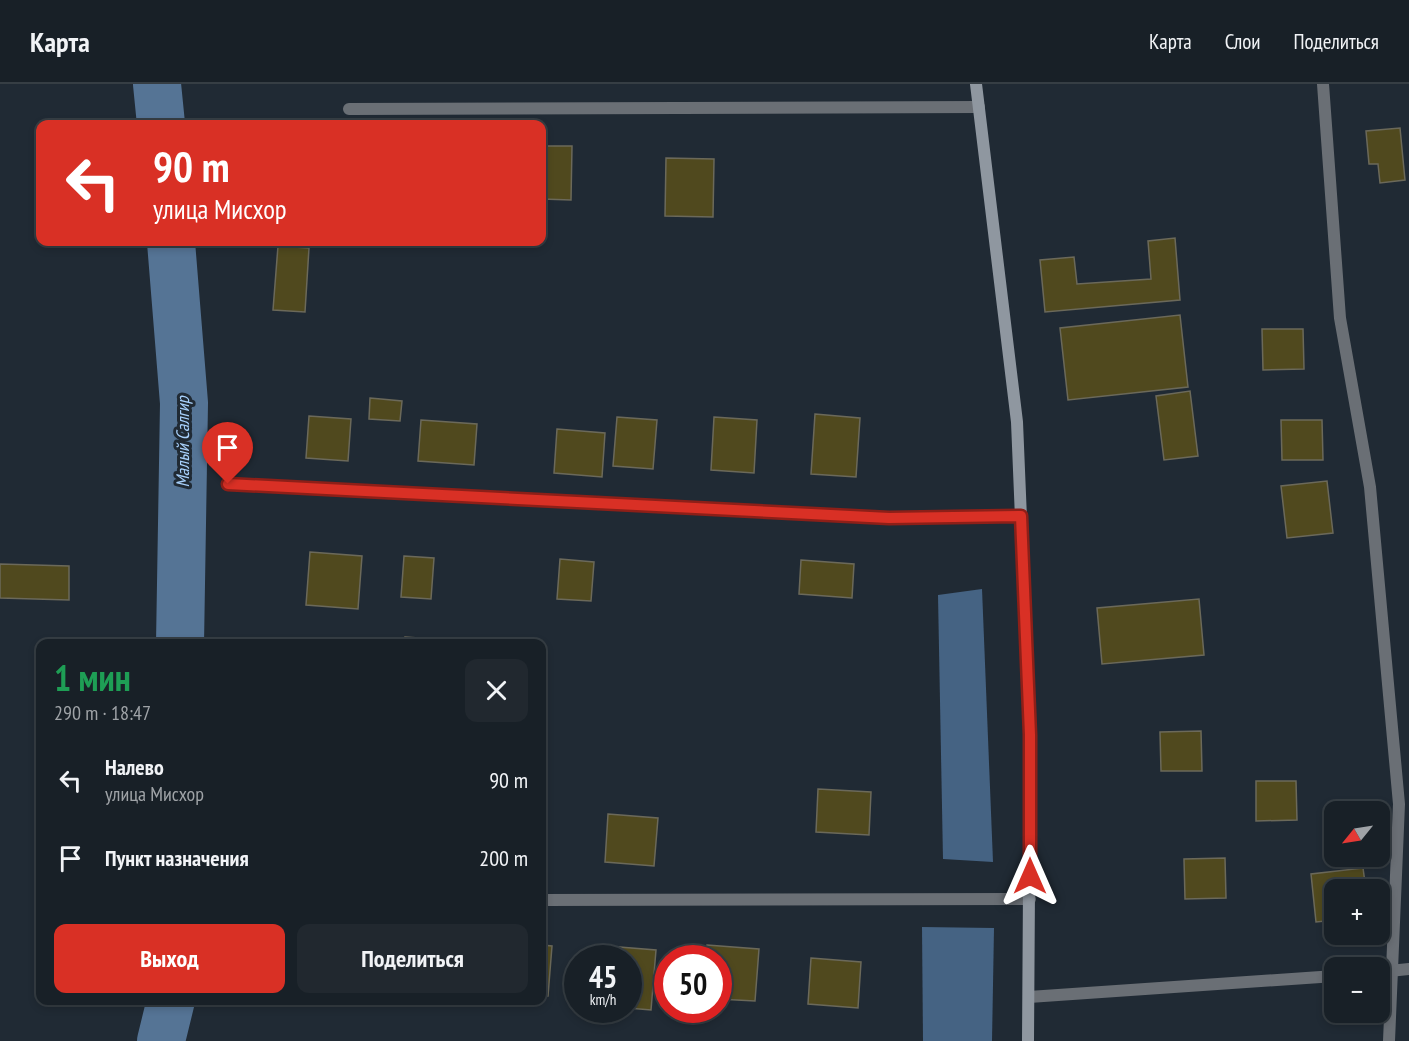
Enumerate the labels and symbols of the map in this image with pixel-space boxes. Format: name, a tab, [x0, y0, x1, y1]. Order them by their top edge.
water label: Малый Салгир	[171, 395, 194, 488]
pin	[202, 422, 253, 484]
north arrow	[1324, 801, 1390, 867]
position arrow	[998, 844, 1062, 908]
speed limit sign: 50	[654, 945, 732, 1023]

